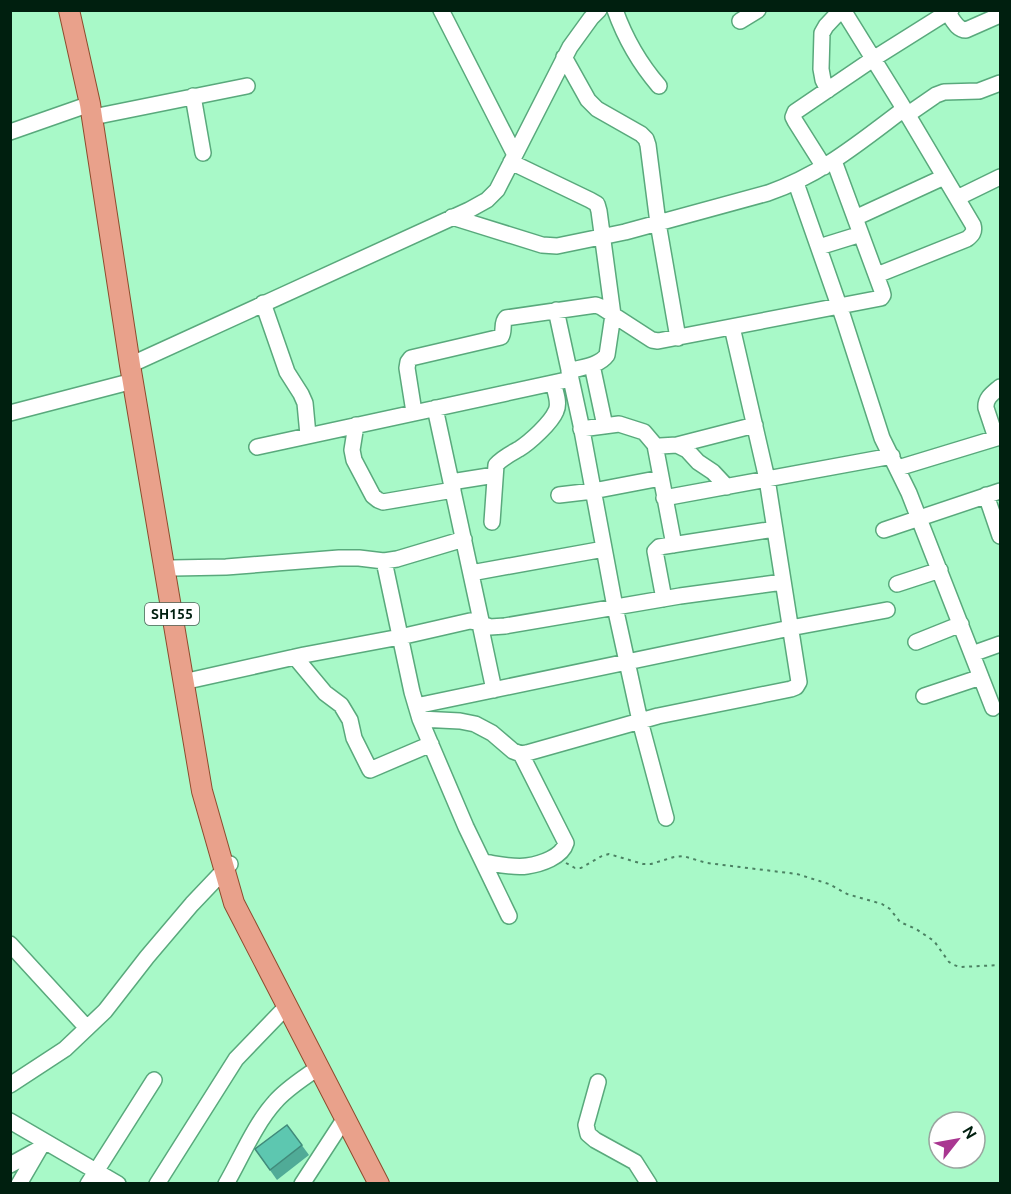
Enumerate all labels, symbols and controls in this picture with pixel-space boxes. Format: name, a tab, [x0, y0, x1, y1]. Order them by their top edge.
road number: SH155	[145, 603, 199, 625]
north arrow	[927, 1110, 987, 1170]
text: N	[959, 1123, 981, 1142]

